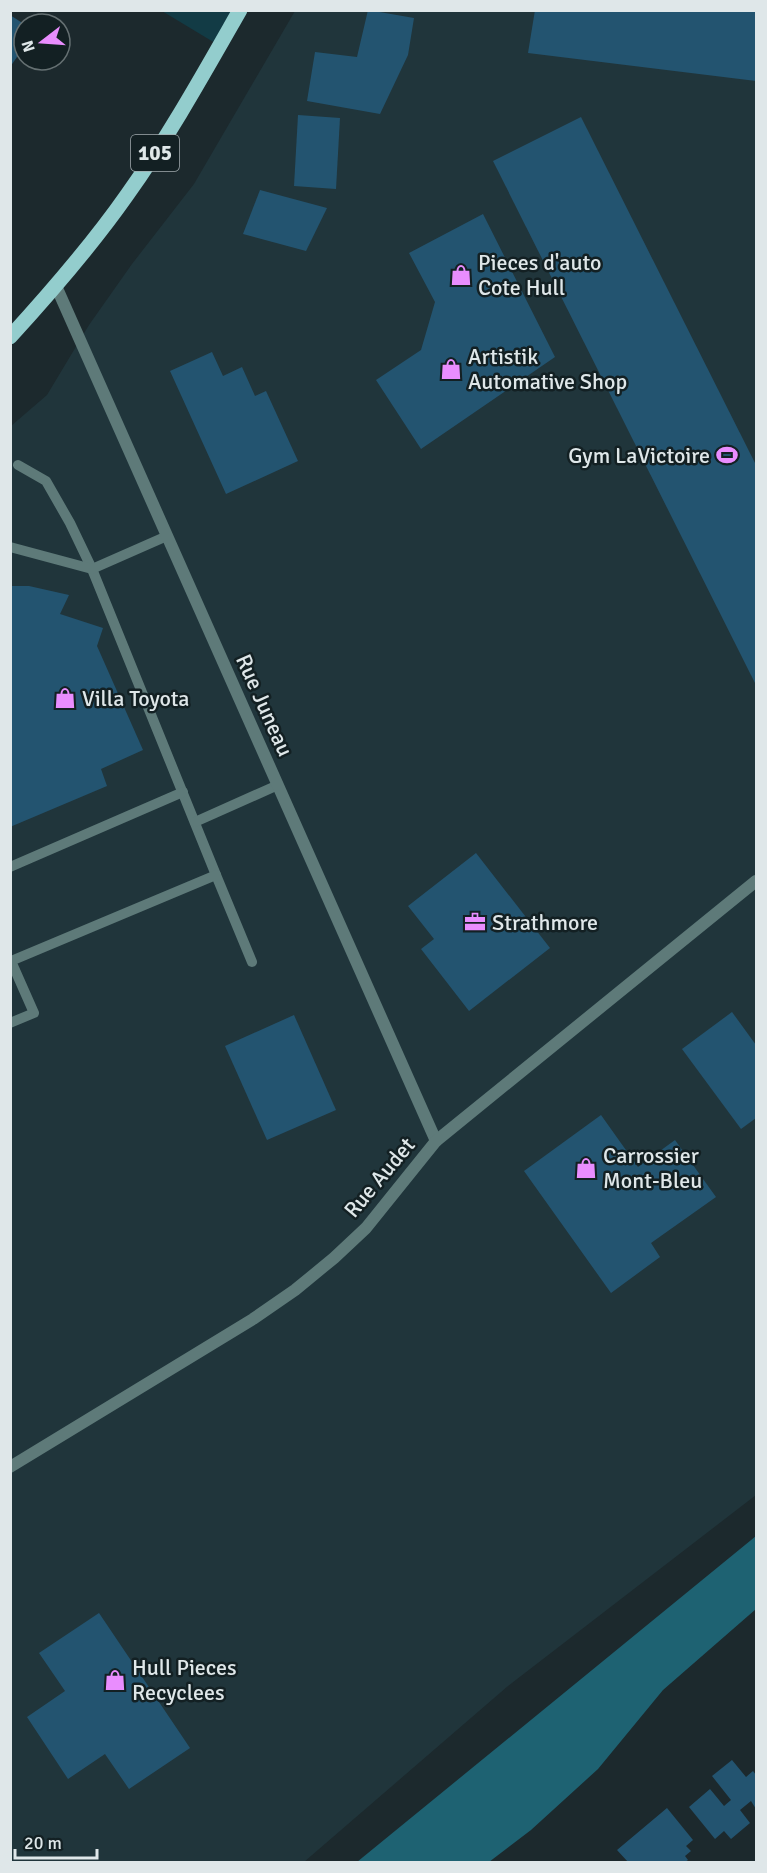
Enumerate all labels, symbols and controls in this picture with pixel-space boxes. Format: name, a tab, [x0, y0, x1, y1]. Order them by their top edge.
north arrow	[12, 12, 72, 72]
text: N	[17, 38, 40, 54]
road number: 105	[131, 135, 179, 171]
place label: Pieces d'auto Cote Hull	[478, 249, 602, 301]
shop icon: Pieces d'auto Cote Hull	[449, 263, 473, 287]
place label: Artistik Automative Shop	[468, 343, 627, 395]
shop icon: Artistik Automative Shop	[439, 357, 463, 381]
place label: Gym LaVictoire	[568, 442, 710, 469]
sports icon: Gym LaVictoire	[715, 443, 739, 467]
street label: Rue Juneau	[230, 650, 299, 760]
place label: Villa Toyota	[82, 685, 190, 712]
shop icon: Villa Toyota	[53, 686, 77, 710]
place label: Strathmore	[492, 909, 598, 936]
office icon: Strathmore	[463, 910, 487, 934]
street label: Rue Audet	[338, 1132, 421, 1223]
place label: Carrossier Mont-Bleu	[603, 1142, 702, 1194]
shop icon: Carrossier Mont-Bleu	[574, 1156, 598, 1180]
place label: Hull Pieces Recyclees	[132, 1654, 237, 1706]
shop icon: Hull Pieces Recyclees	[103, 1668, 127, 1692]
scale bar	[15, 1822, 98, 1860]
text: 20 m	[24, 1832, 62, 1854]

